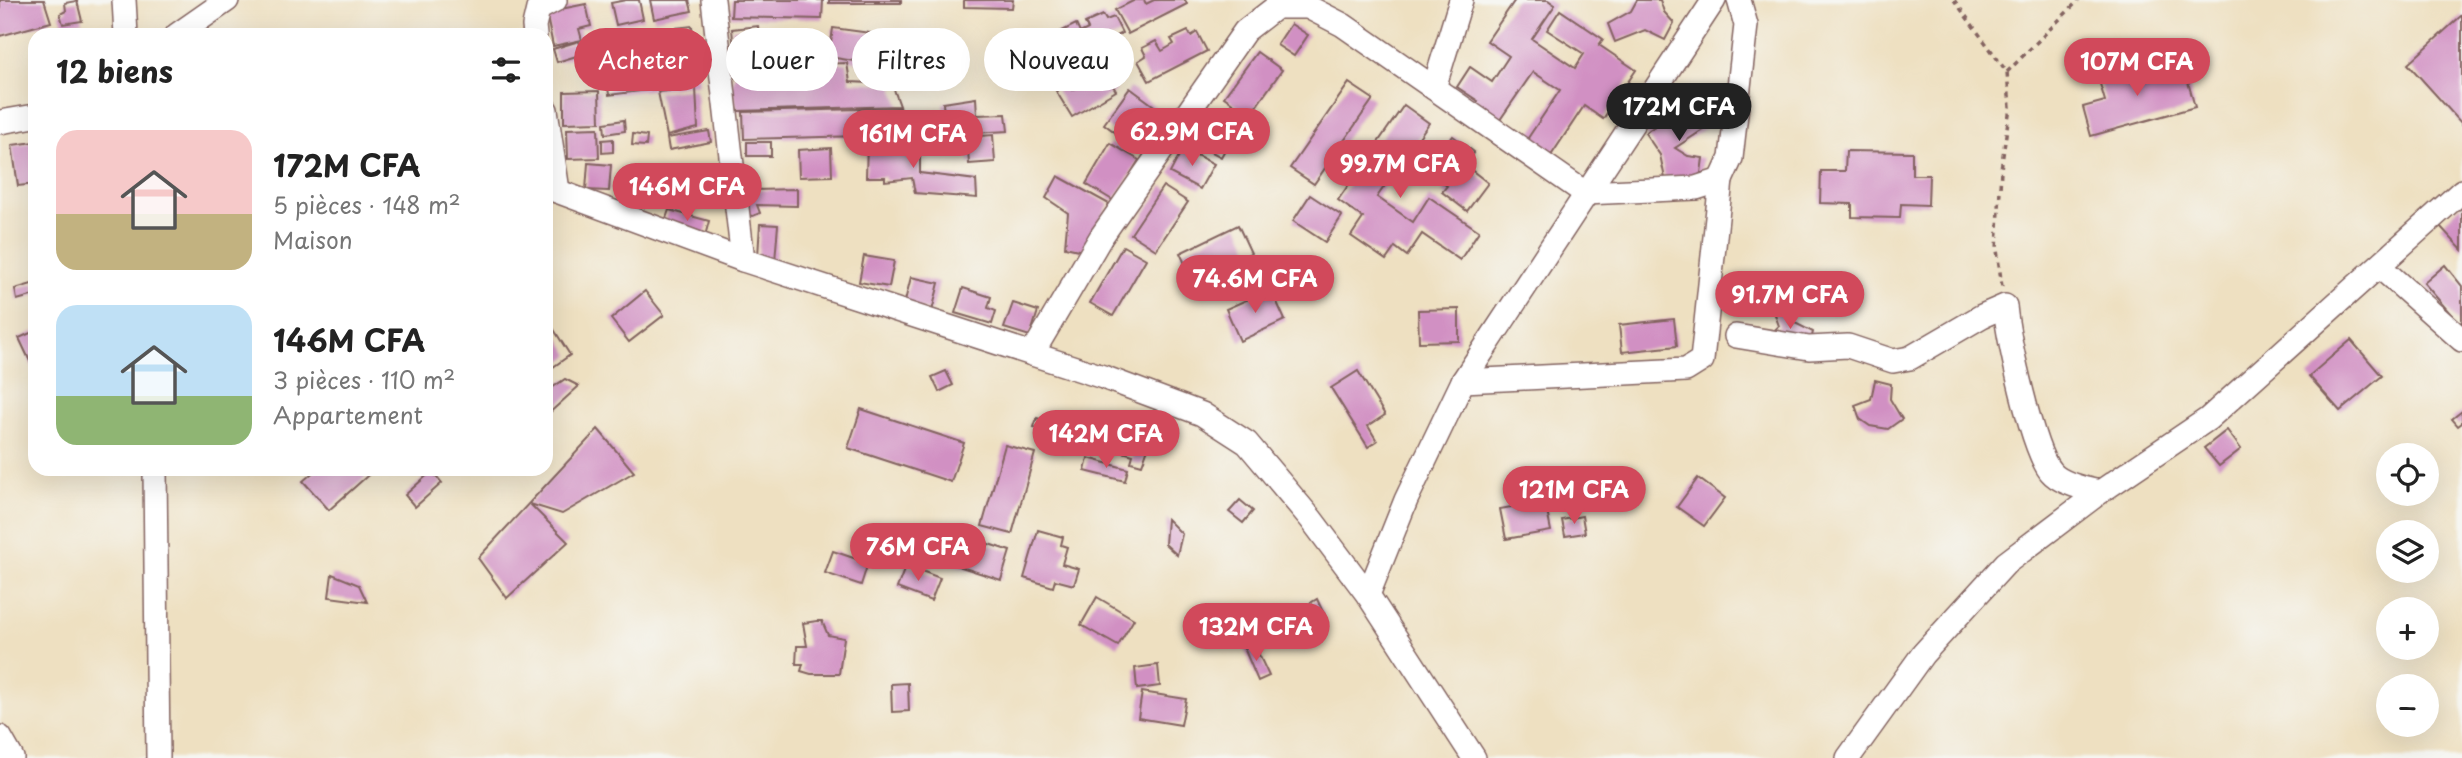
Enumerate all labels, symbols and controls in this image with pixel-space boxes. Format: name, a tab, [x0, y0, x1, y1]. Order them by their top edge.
chip: Acheter	[574, 28, 712, 91]
chip: Louer	[726, 28, 838, 91]
chip: Filtres	[852, 28, 970, 91]
chip: Nouveau	[984, 28, 1134, 91]
pin: 107M CFA	[2065, 38, 2209, 98]
text: 107M CFA	[2080, 43, 2194, 78]
text: 12 biens	[56, 48, 173, 93]
icon: filters	[487, 51, 525, 89]
pin: 172M CFA	[1607, 83, 1751, 143]
text: 172M CFA	[1622, 88, 1736, 123]
pin: 62.9M CFA	[1112, 108, 1272, 168]
pin: 161M CFA	[841, 110, 985, 170]
text: 62.9M CFA	[1130, 113, 1254, 148]
text: 161M CFA	[859, 115, 967, 150]
pin: 99.7M CFA	[1320, 140, 1480, 200]
text: 172M CFA	[273, 142, 421, 187]
text: 99.7M CFA	[1340, 145, 1460, 180]
icon: home	[112, 158, 196, 242]
pin: 146M CFA	[615, 164, 759, 223]
text: 146M CFA	[629, 168, 745, 203]
text: 5 pièces · 148 m²	[273, 187, 461, 222]
text: Maison	[273, 222, 353, 257]
pin: 74.6M CFA	[1175, 256, 1335, 315]
text: 74.6M CFA	[1192, 260, 1318, 295]
pin: 91.7M CFA	[1710, 272, 1870, 331]
text: 91.7M CFA	[1731, 276, 1849, 311]
text: 146M CFA	[273, 317, 425, 362]
icon: home	[112, 333, 196, 417]
text: 3 pièces · 110 m²	[273, 362, 455, 397]
text: Appartement	[273, 397, 423, 432]
pin: 142M CFA	[1034, 410, 1178, 470]
text: 142M CFA	[1049, 415, 1163, 450]
map controls	[2376, 443, 2439, 737]
button: locate	[2376, 443, 2439, 506]
pin: 121M CFA	[1502, 466, 1646, 526]
text: 121M CFA	[1519, 471, 1629, 506]
button: layers	[2376, 520, 2439, 583]
pin: 76M CFA	[853, 524, 983, 583]
text: 76M CFA	[866, 528, 970, 563]
button: +	[2376, 597, 2439, 660]
pin: 132M CFA	[1184, 604, 1328, 663]
text: 132M CFA	[1199, 608, 1313, 643]
button: −	[2376, 674, 2439, 737]

